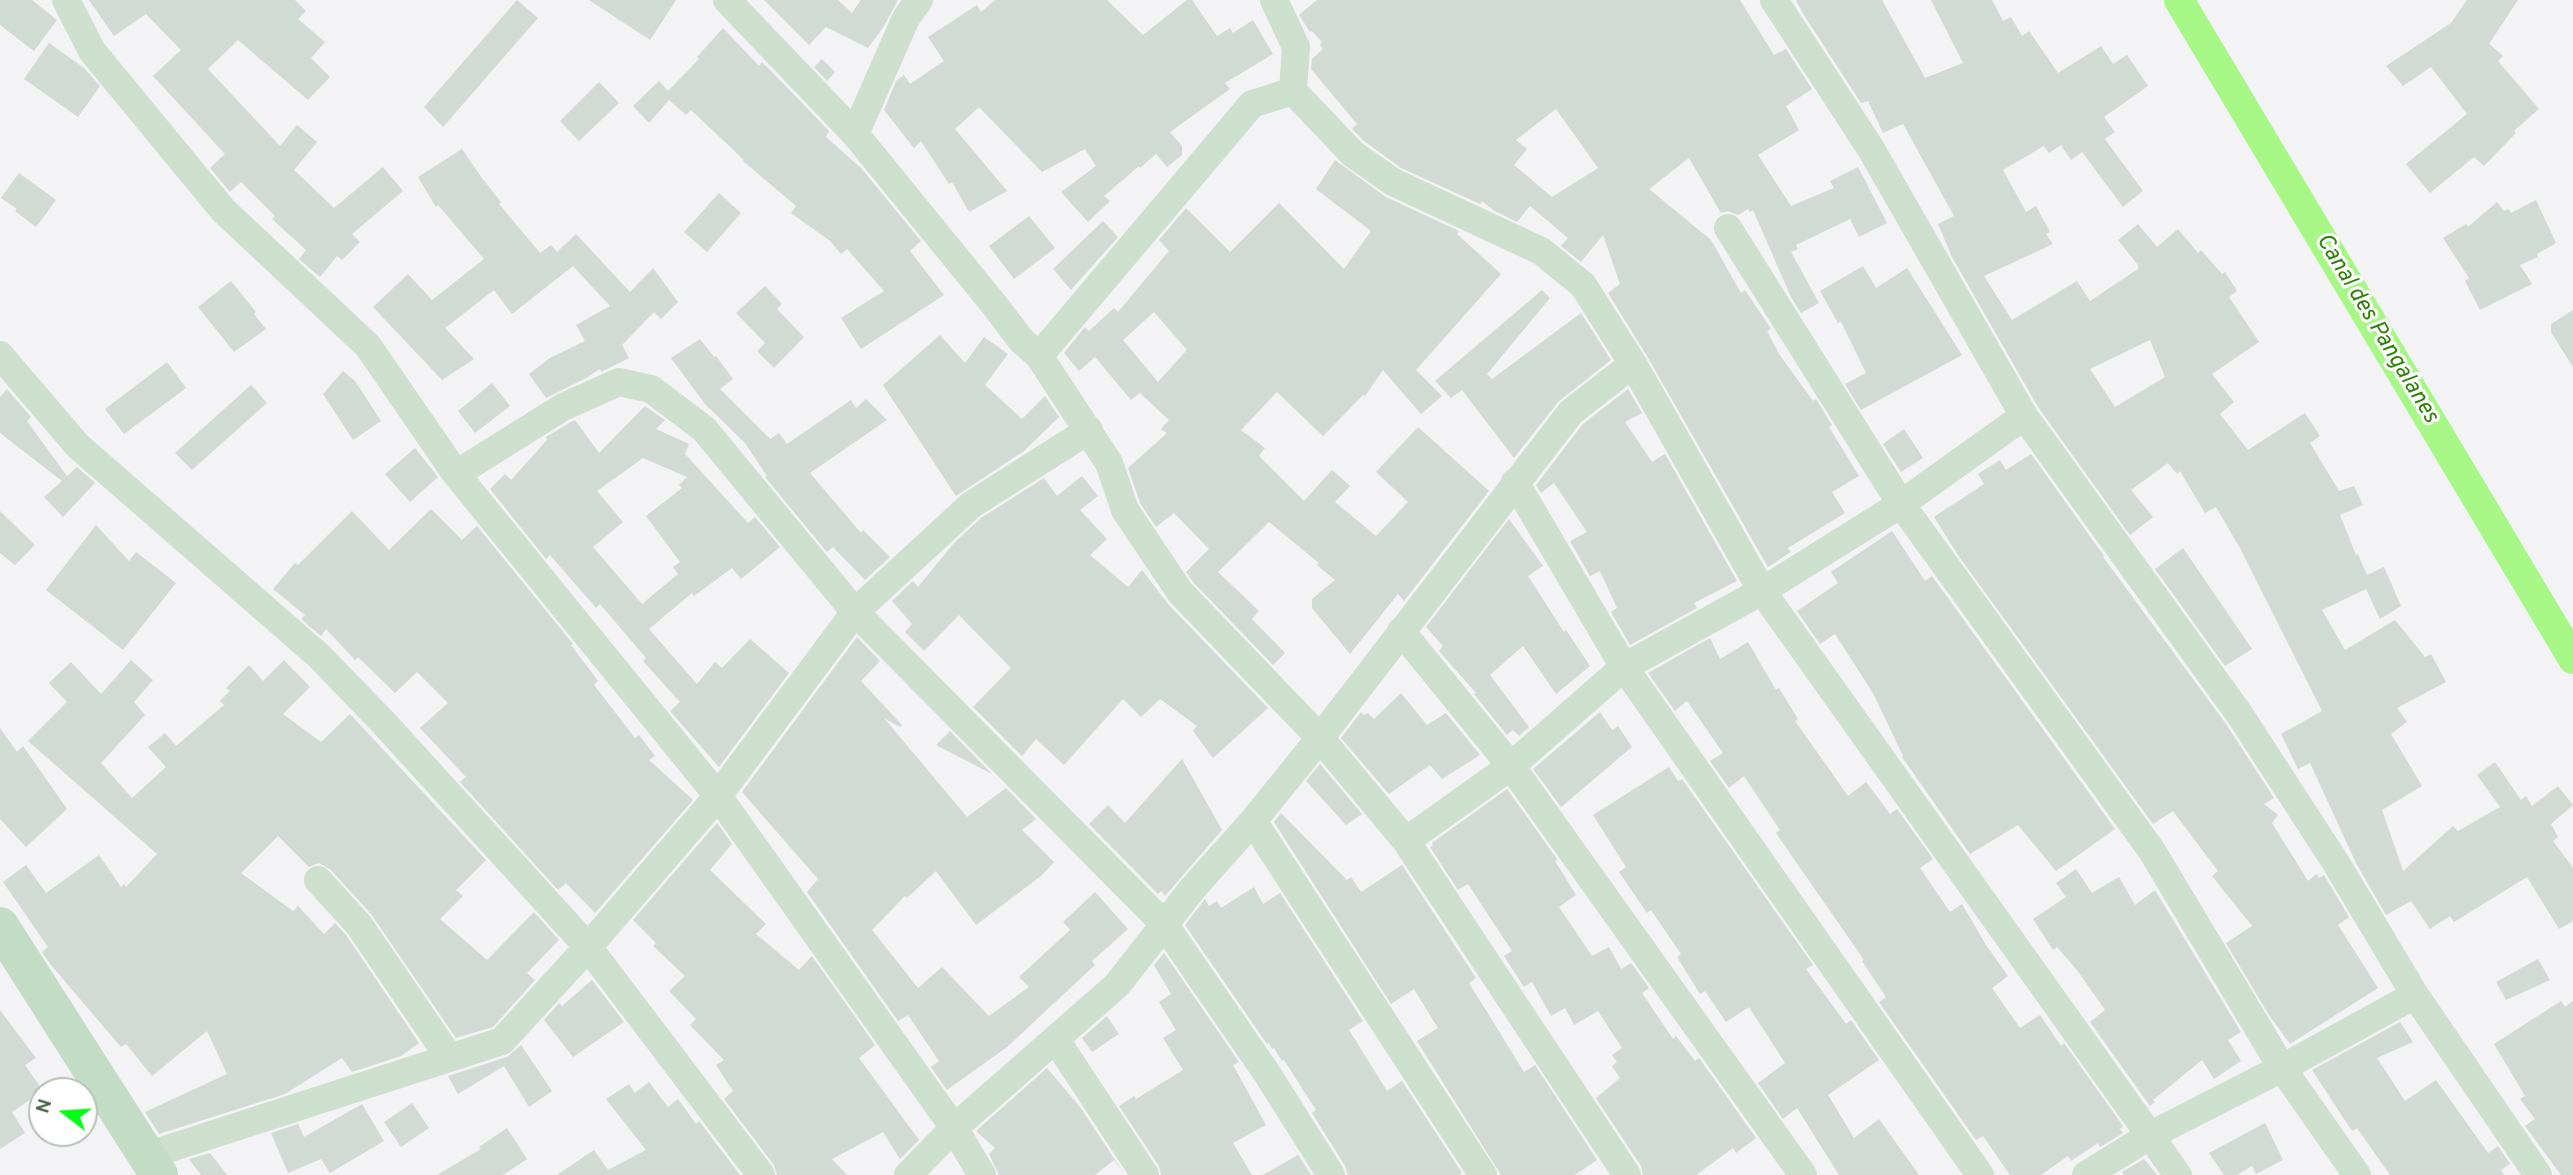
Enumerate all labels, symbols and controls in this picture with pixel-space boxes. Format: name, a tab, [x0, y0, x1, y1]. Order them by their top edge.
water label: Canal des Pangalanes	[2309, 229, 2443, 429]
north arrow	[28, 1077, 98, 1147]
text: N	[31, 1096, 58, 1116]

